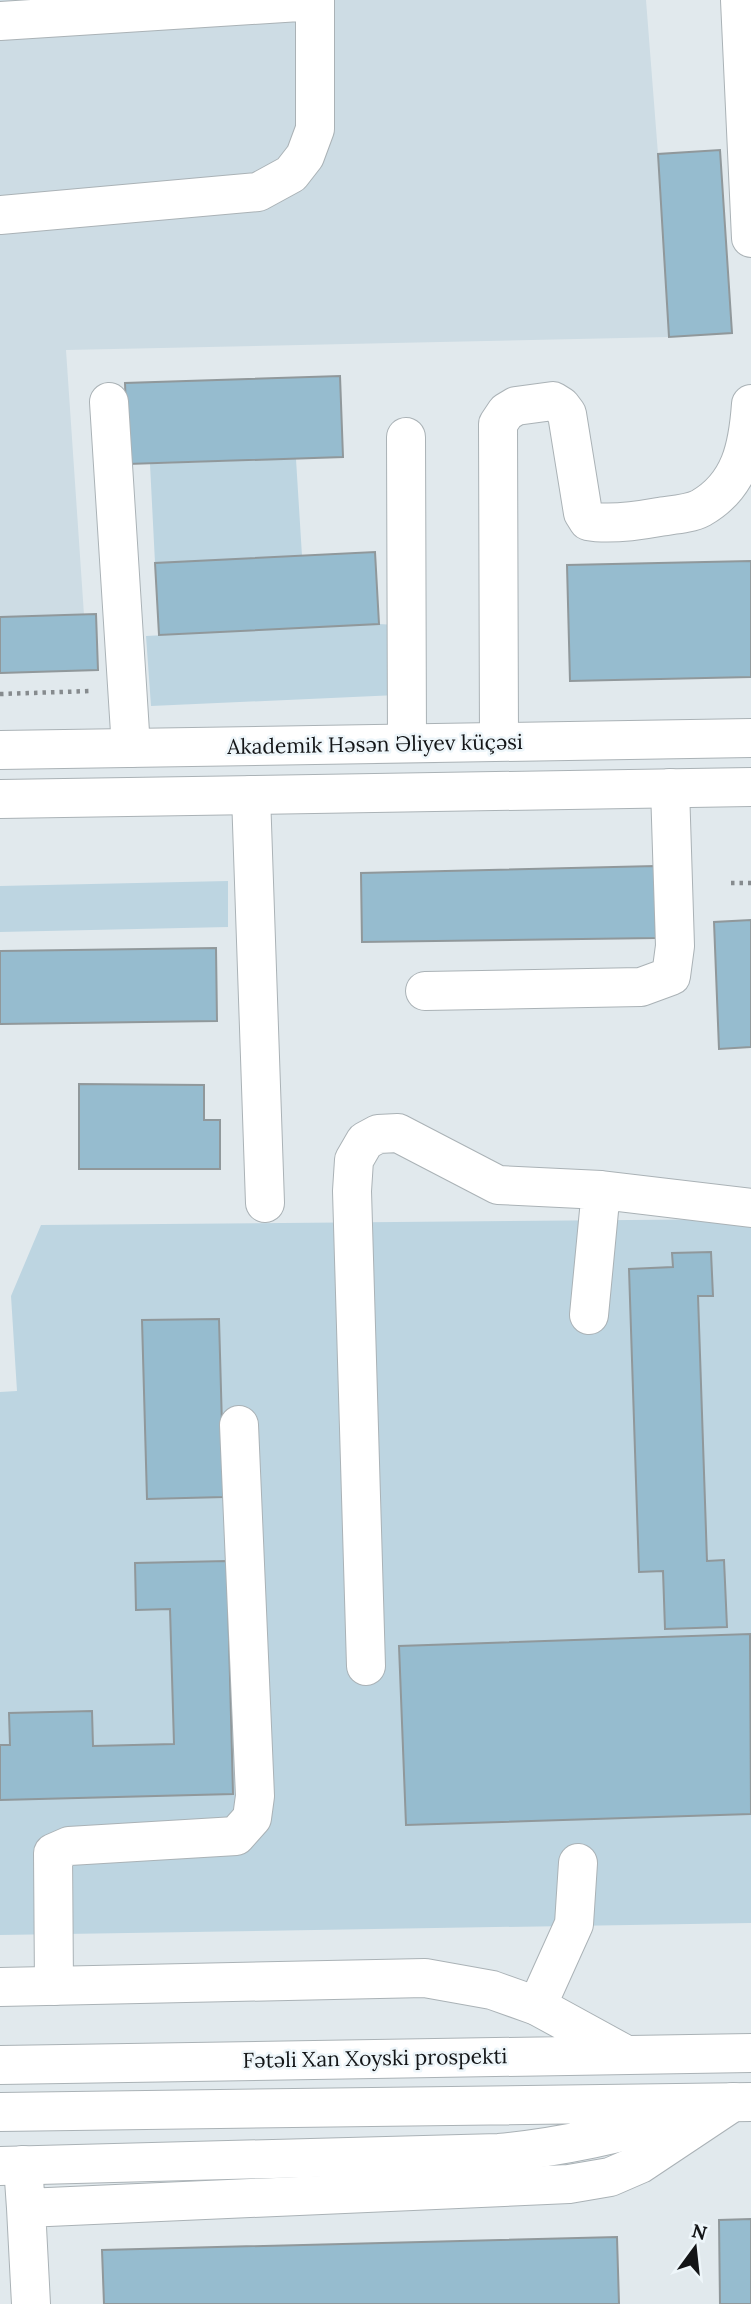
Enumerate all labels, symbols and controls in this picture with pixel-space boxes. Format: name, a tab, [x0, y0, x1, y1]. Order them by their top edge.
street label: Akademik Həsən Əliyev küçəsi	[226, 728, 523, 760]
street label: Fətəli Xan Xoyski prospekti	[242, 2042, 508, 2074]
north arrow	[660, 2213, 730, 2283]
text: N	[689, 2218, 710, 2245]

